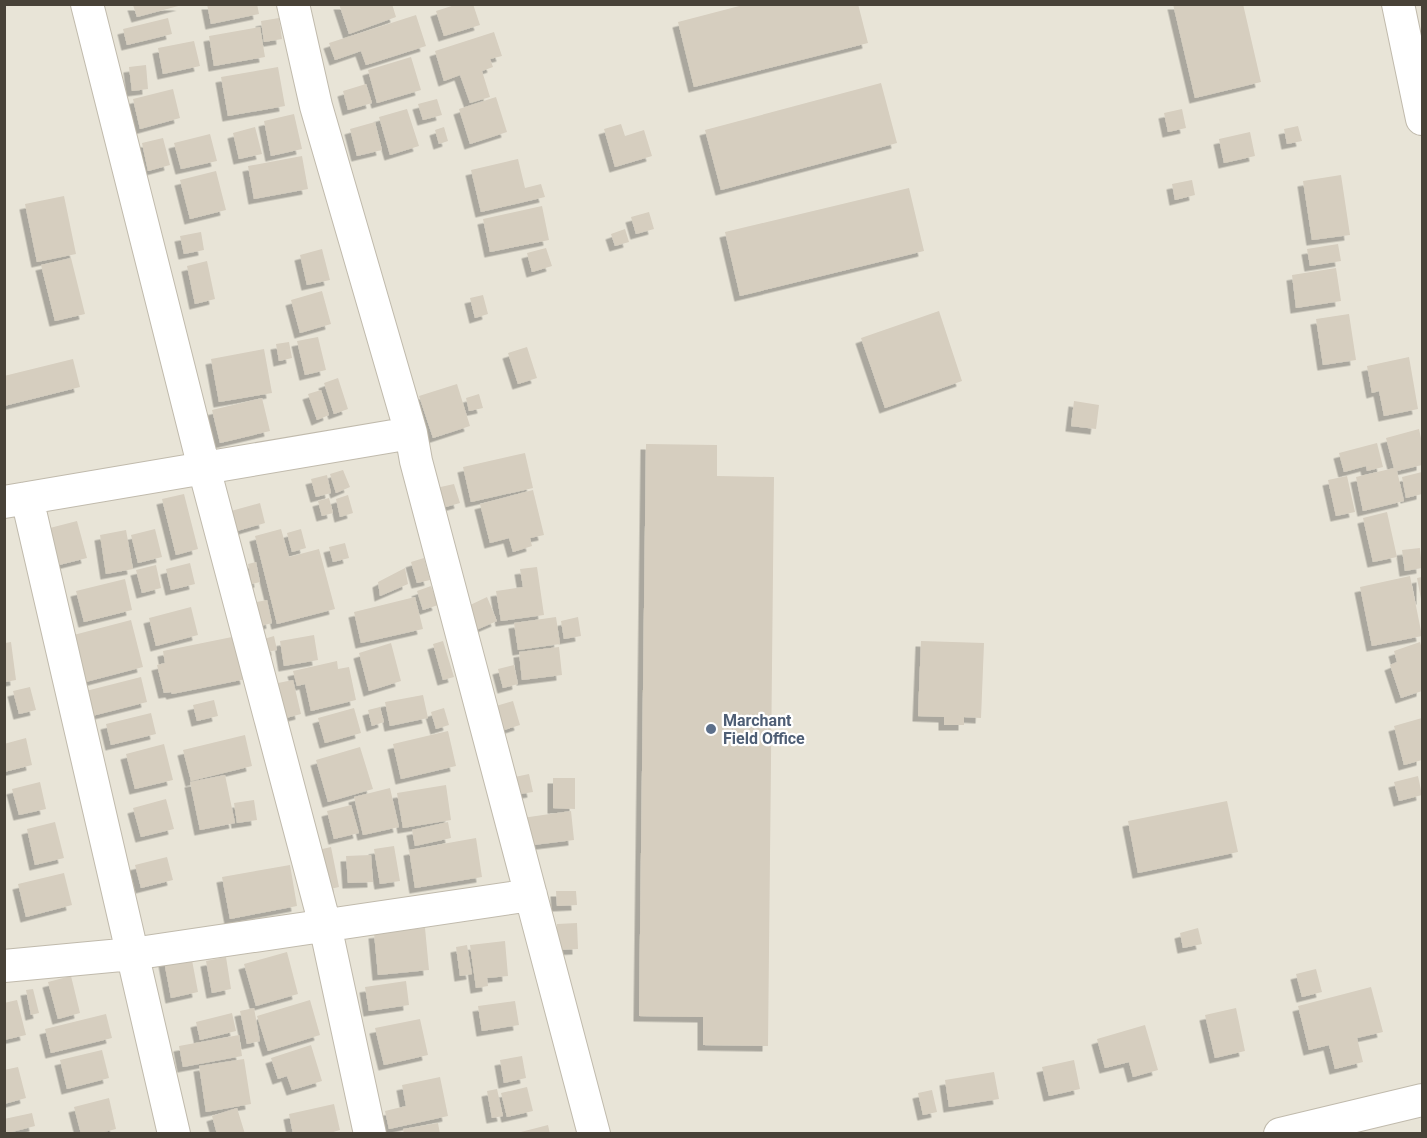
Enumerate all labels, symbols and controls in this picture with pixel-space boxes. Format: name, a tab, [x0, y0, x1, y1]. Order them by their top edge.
place label: Marchant Field Office	[723, 711, 805, 748]
marker: Marchant Field Office	[704, 722, 718, 736]

